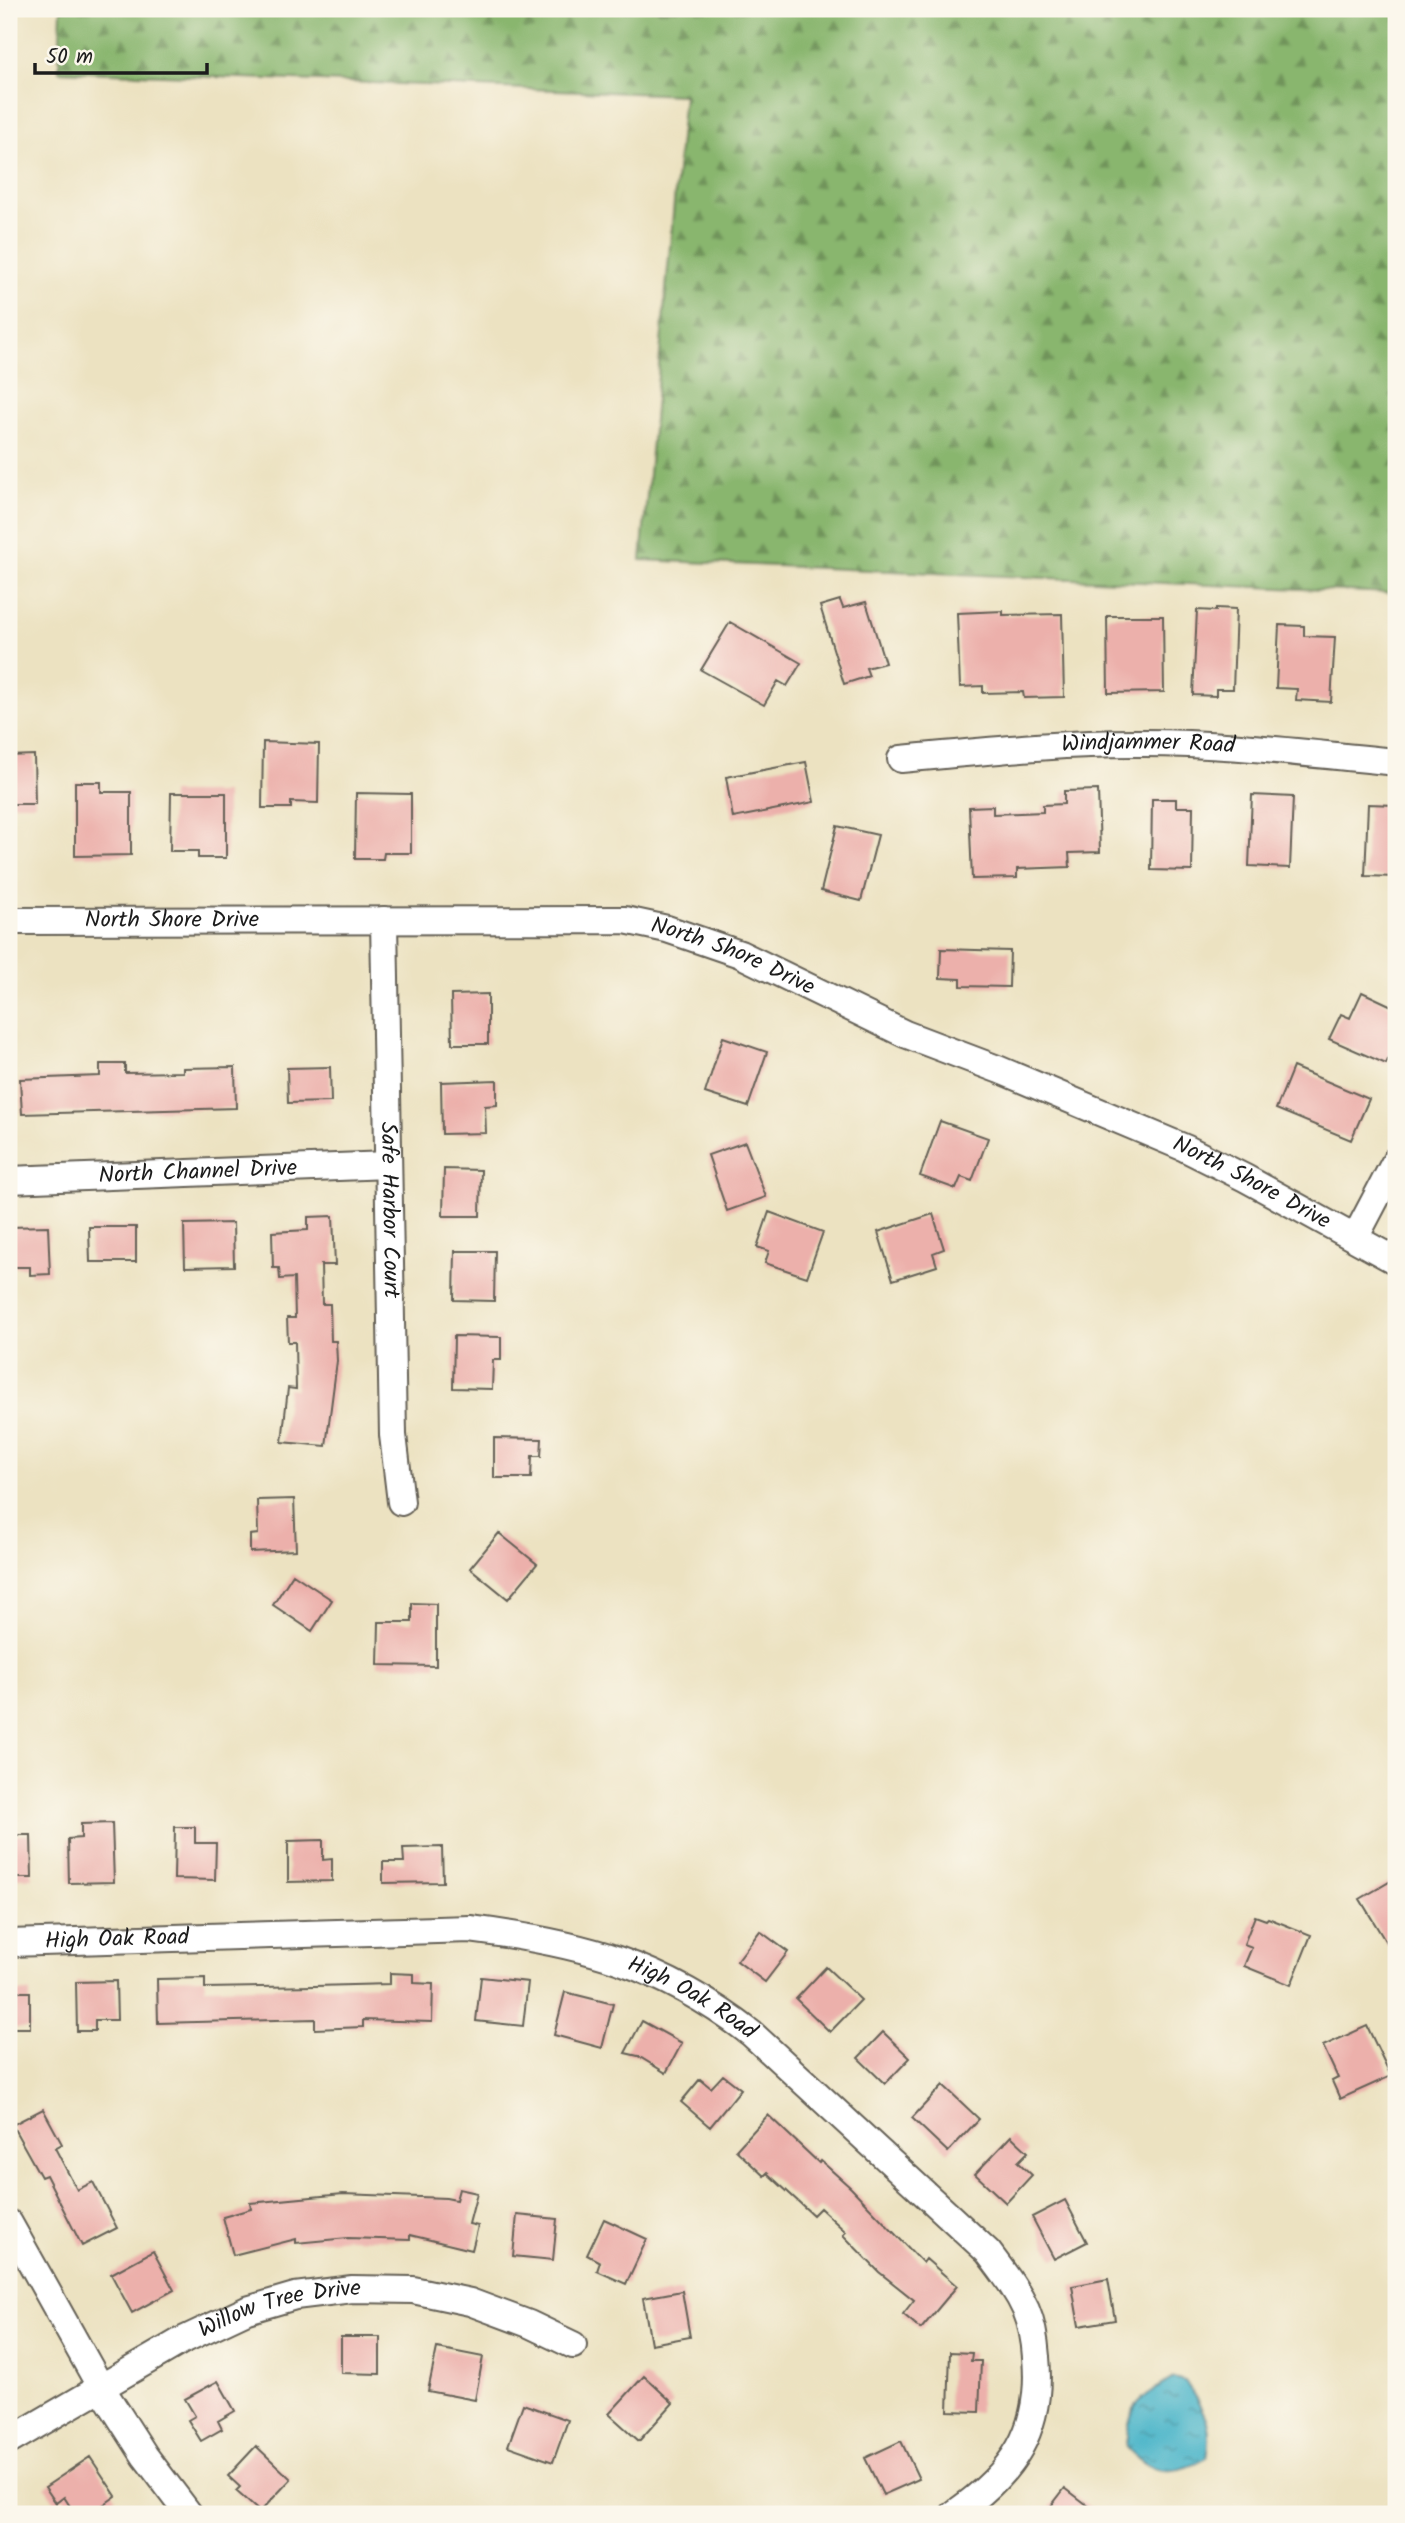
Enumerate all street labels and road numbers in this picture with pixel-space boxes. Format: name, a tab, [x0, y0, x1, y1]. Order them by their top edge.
street label: Windjammer Road	[1061, 725, 1237, 765]
street label: North Shore Drive	[85, 903, 259, 939]
street label: North Shore Drive	[647, 908, 821, 1006]
street label: Safe Harbor Court	[370, 1122, 409, 1299]
street label: North Shore Drive	[1167, 1127, 1337, 1240]
street label: North Channel Drive	[98, 1151, 298, 1194]
street label: High Oak Road	[44, 1920, 190, 1960]
street label: High Oak Road	[622, 1947, 765, 2050]
street label: Willow Tree Drive	[192, 2271, 361, 2348]

